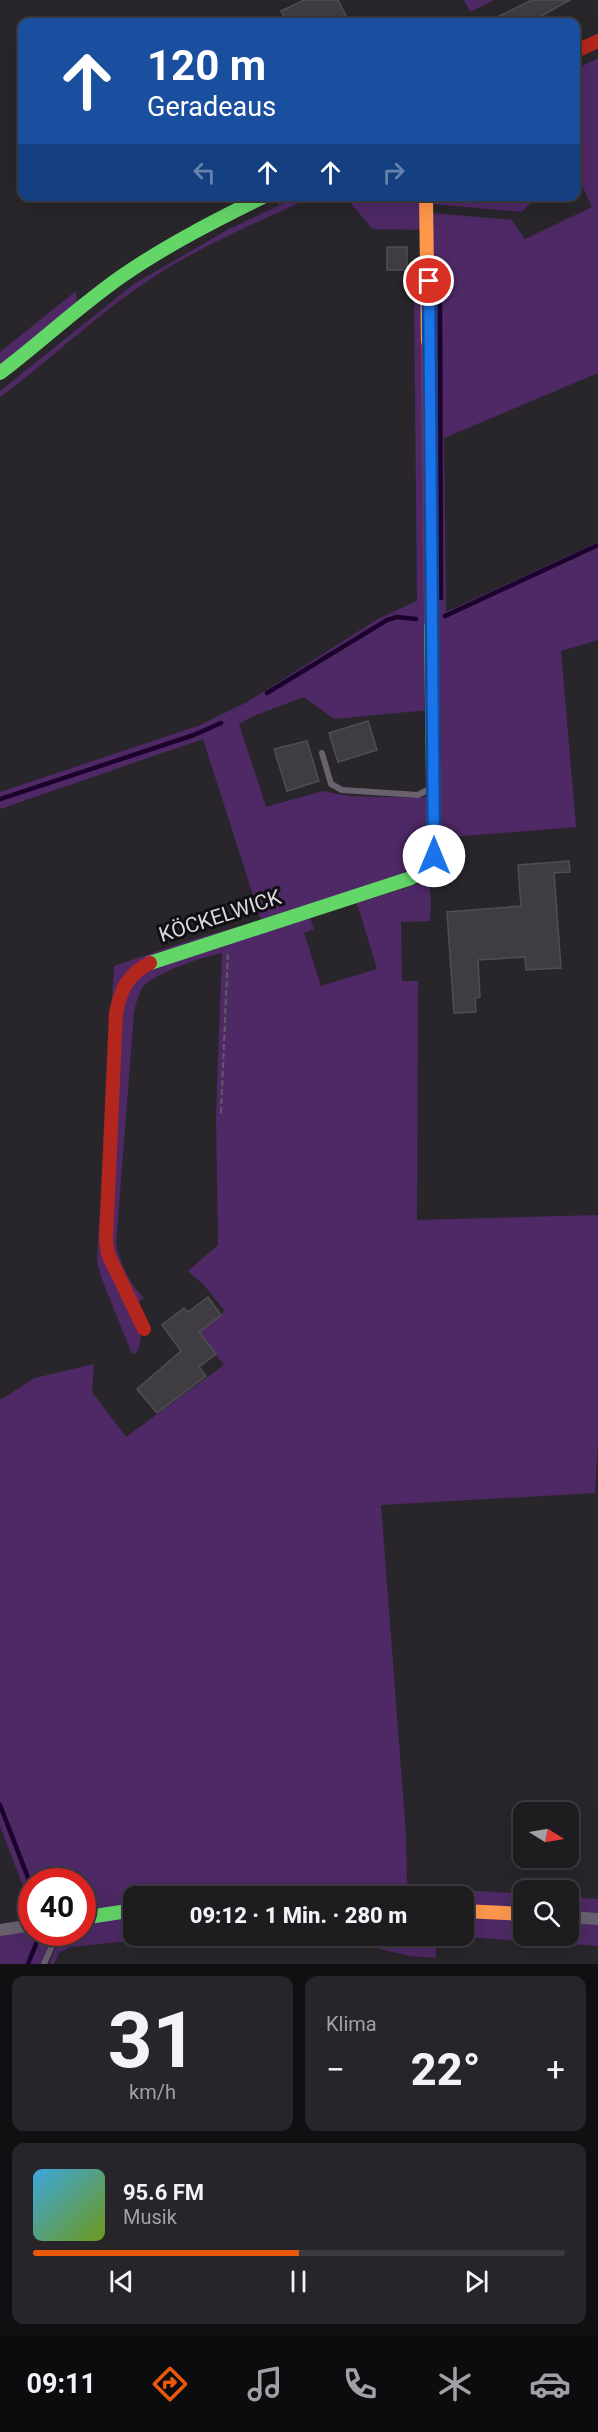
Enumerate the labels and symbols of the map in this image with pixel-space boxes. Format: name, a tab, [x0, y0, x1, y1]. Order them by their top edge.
pin	[403, 255, 454, 306]
position arrow	[402, 824, 466, 888]
street label: KÖCKELWICK	[156, 885, 285, 947]
north arrow	[513, 1802, 579, 1868]
speed limit sign: 40	[18, 1868, 96, 1946]

